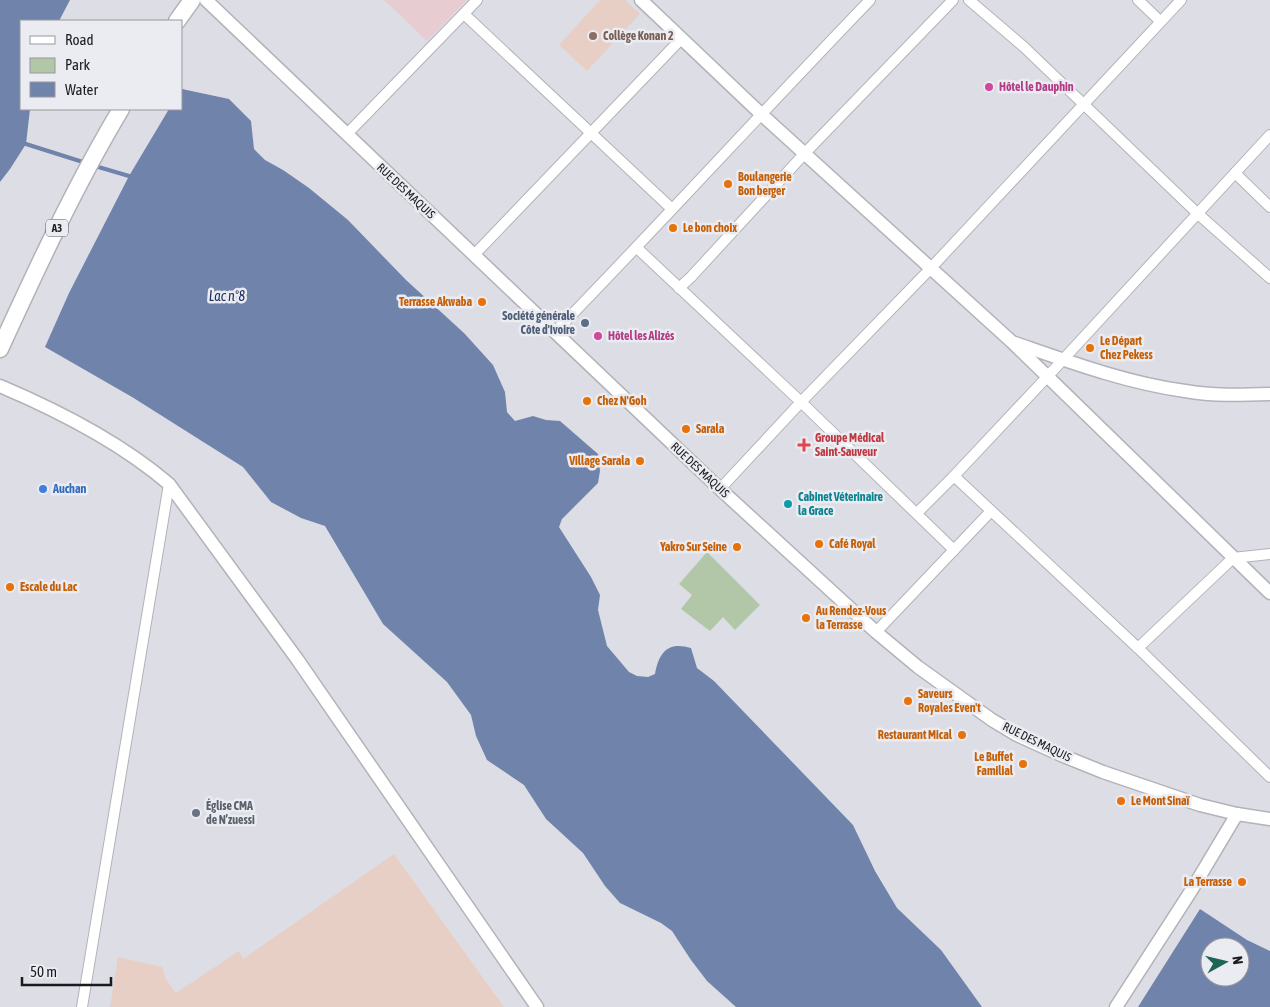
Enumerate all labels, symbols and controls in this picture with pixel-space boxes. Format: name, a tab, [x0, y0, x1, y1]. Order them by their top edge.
legend	[20, 20, 182, 110]
place label: Collège Konan 2	[603, 29, 674, 43]
marker: Collège Konan 2	[587, 30, 599, 42]
text: Road	[65, 31, 94, 48]
text: Park	[65, 56, 90, 73]
place label: Hôtel le Dauphin	[999, 80, 1074, 94]
text: Water	[65, 81, 98, 98]
marker: Hôtel le Dauphin	[983, 81, 995, 93]
street label: RUE DES MAQUIS	[374, 160, 438, 222]
place label: Boulangerie Bon berger	[738, 170, 792, 198]
marker: Boulangerie Bon berger	[722, 178, 734, 190]
road number: A3	[46, 220, 68, 237]
place label: Le bon choix	[683, 221, 737, 235]
marker: Le bon choix	[667, 222, 679, 234]
water label: Lac n°8	[209, 288, 246, 304]
place label: Terrasse Akwaba	[399, 295, 472, 309]
marker: Terrasse Akwaba	[476, 296, 488, 308]
place label: Société générale Côte d'Ivoire	[502, 309, 576, 337]
marker: Société générale Côte d'Ivoire	[579, 317, 591, 329]
place label: Hôtel les Alizés	[608, 329, 675, 343]
marker: Hôtel les Alizés	[592, 330, 604, 342]
place label: Le Départ Chez Pekess	[1100, 334, 1154, 362]
marker: Le Départ Chez Pekess	[1084, 342, 1096, 354]
place label: Chez N'Goh	[597, 394, 647, 408]
marker: Chez N'Goh	[581, 395, 593, 407]
place label: Sarala	[696, 422, 725, 436]
marker: Sarala	[680, 423, 692, 435]
place label: Groupe Médical Saint-Sauveur	[815, 431, 885, 459]
marker: Groupe Médical Saint-Sauveur	[797, 438, 811, 452]
street label: RUE DES MAQUIS	[668, 439, 732, 501]
place label: Village Sarala	[568, 454, 630, 468]
marker: Village Sarala	[634, 455, 646, 467]
place label: Auchan	[52, 482, 87, 496]
marker: Auchan	[37, 483, 49, 495]
place label: Cabinet Véterinaire la Grace	[798, 490, 884, 518]
marker: Cabinet Véterinaire la Grace	[782, 498, 794, 510]
place label: Café Royal	[829, 537, 876, 551]
marker: Café Royal	[813, 538, 825, 550]
place label: Yakro Sur Seine	[659, 540, 728, 554]
marker: Yakro Sur Seine	[731, 541, 743, 553]
place label: Escale du Lac	[20, 580, 78, 594]
marker: Escale du Lac	[4, 581, 16, 593]
place label: Au Rendez-Vous la Terrasse	[815, 604, 887, 632]
marker: Au Rendez-Vous la Terrasse	[800, 612, 812, 624]
place label: Saveurs Royales Even't	[918, 687, 981, 715]
marker: Saveurs Royales Even't	[902, 695, 914, 707]
street label: RUE DES MAQUIS	[1000, 719, 1074, 765]
place label: Restaurant Mical	[878, 728, 953, 742]
marker: Restaurant Mical	[956, 729, 968, 741]
place label: Le Buffet Familial	[974, 750, 1014, 778]
marker: Le Buffet Familial	[1017, 758, 1029, 770]
place label: Le Mont Sinaï	[1131, 794, 1191, 808]
marker: Le Mont Sinaï	[1115, 795, 1127, 807]
place label: Église CMA de N’zuessi	[206, 798, 255, 827]
marker: Église CMA de N’zuessi	[190, 807, 202, 819]
place label: La Terrasse	[1184, 875, 1233, 889]
marker: La Terrasse	[1236, 876, 1248, 888]
north arrow	[1200, 937, 1250, 987]
scale bar	[22, 954, 111, 986]
text: N	[1229, 955, 1246, 965]
text: 50 m	[30, 963, 57, 980]

